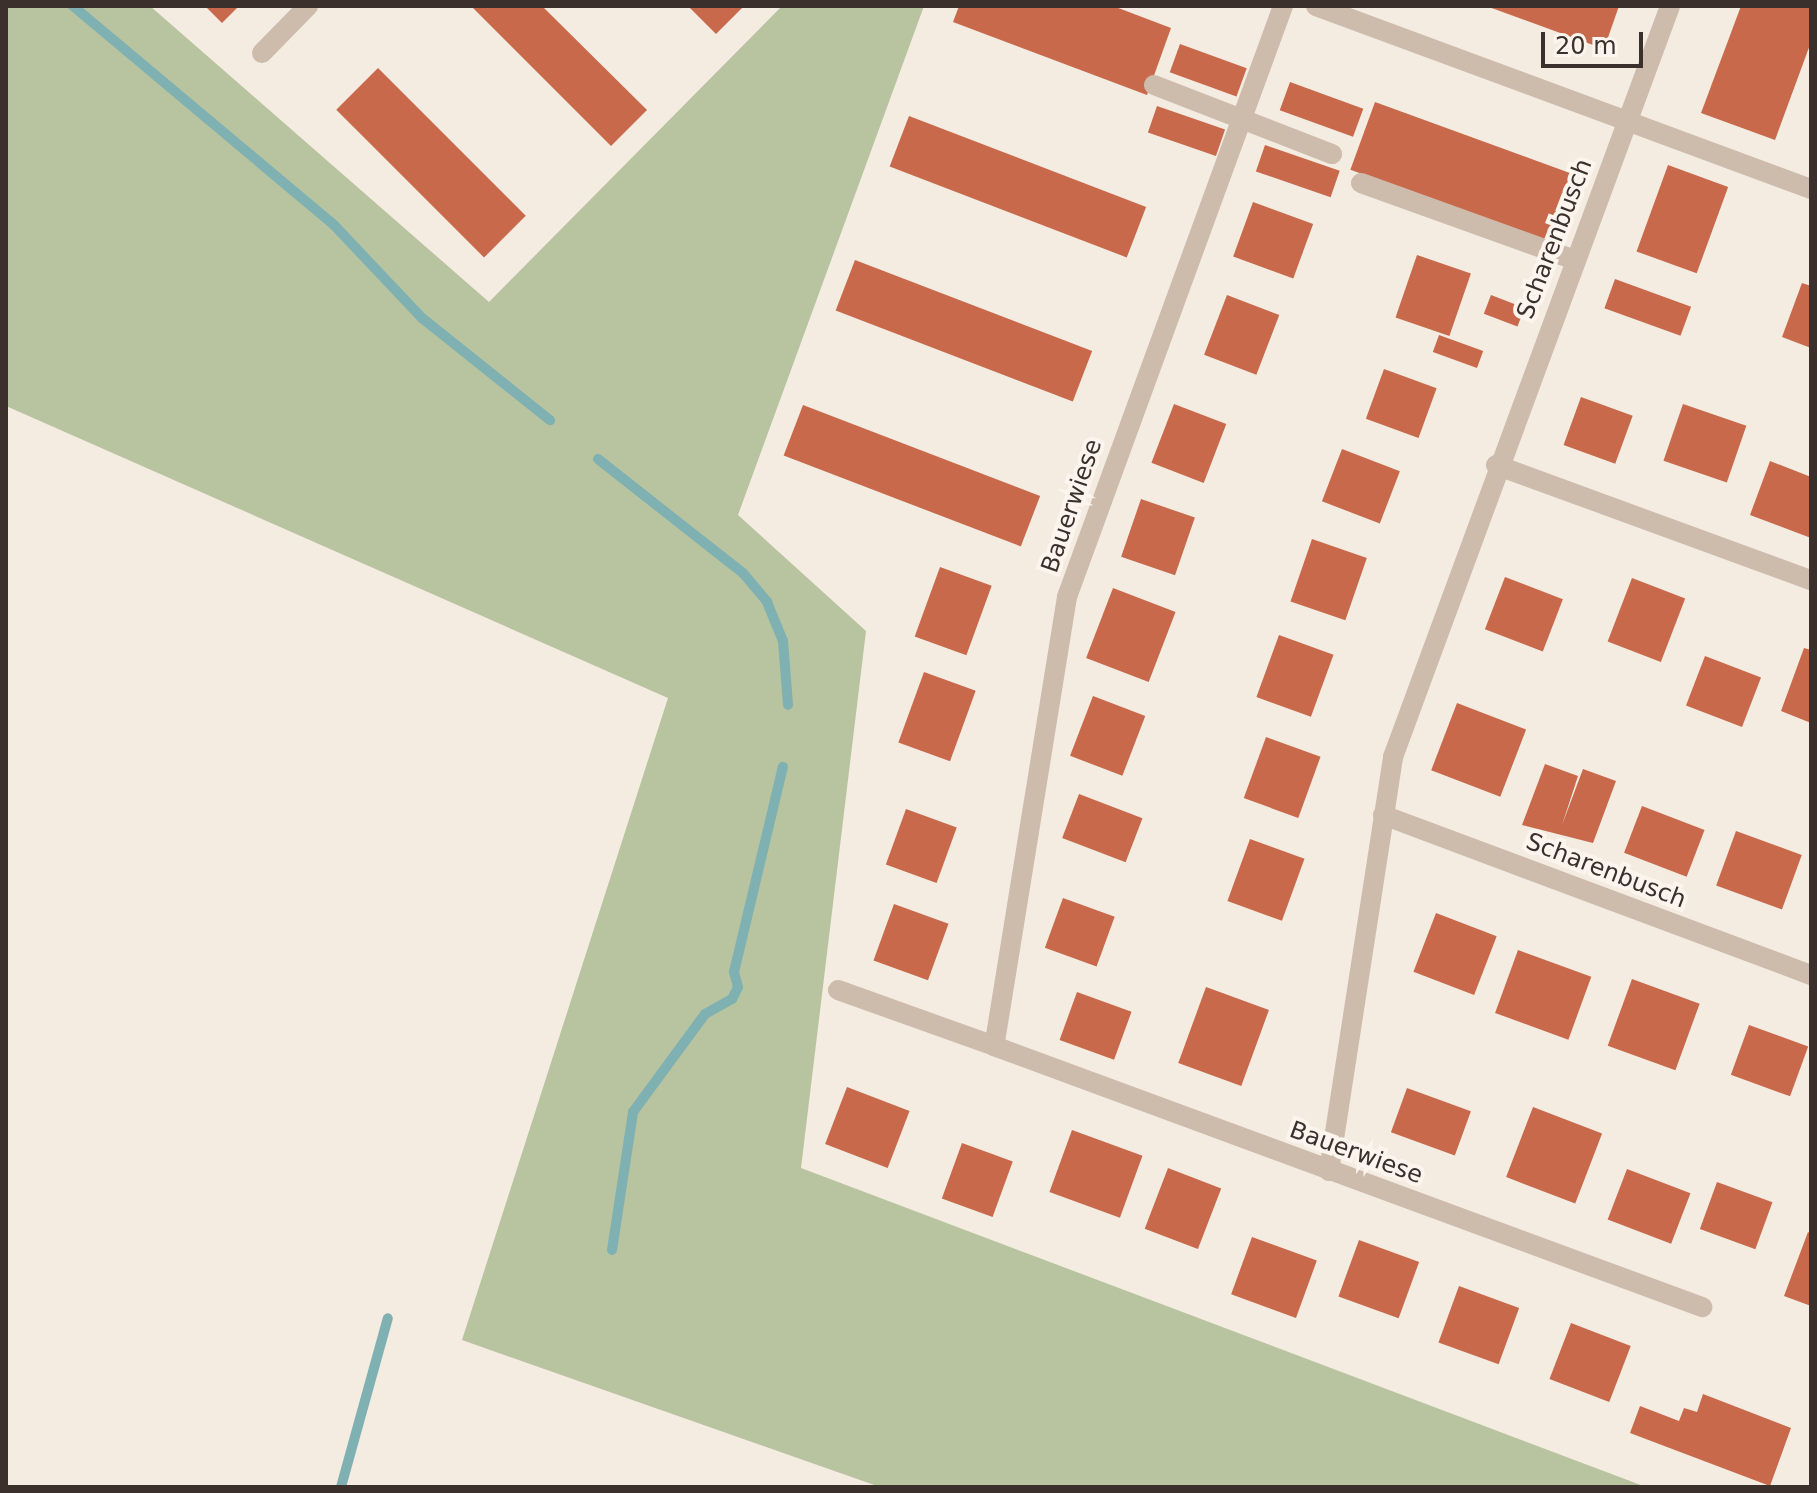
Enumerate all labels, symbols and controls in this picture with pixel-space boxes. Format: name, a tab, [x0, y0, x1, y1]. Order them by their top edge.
scale bar	[1545, 16, 1647, 66]
text: 20 m	[1555, 32, 1617, 60]
street label: Scharenbusch	[1511, 155, 1599, 323]
street label: Bauerwiese	[1036, 435, 1108, 577]
street label: Scharenbusch	[1522, 827, 1690, 915]
street label: Bauerwiese	[1286, 1116, 1426, 1190]

